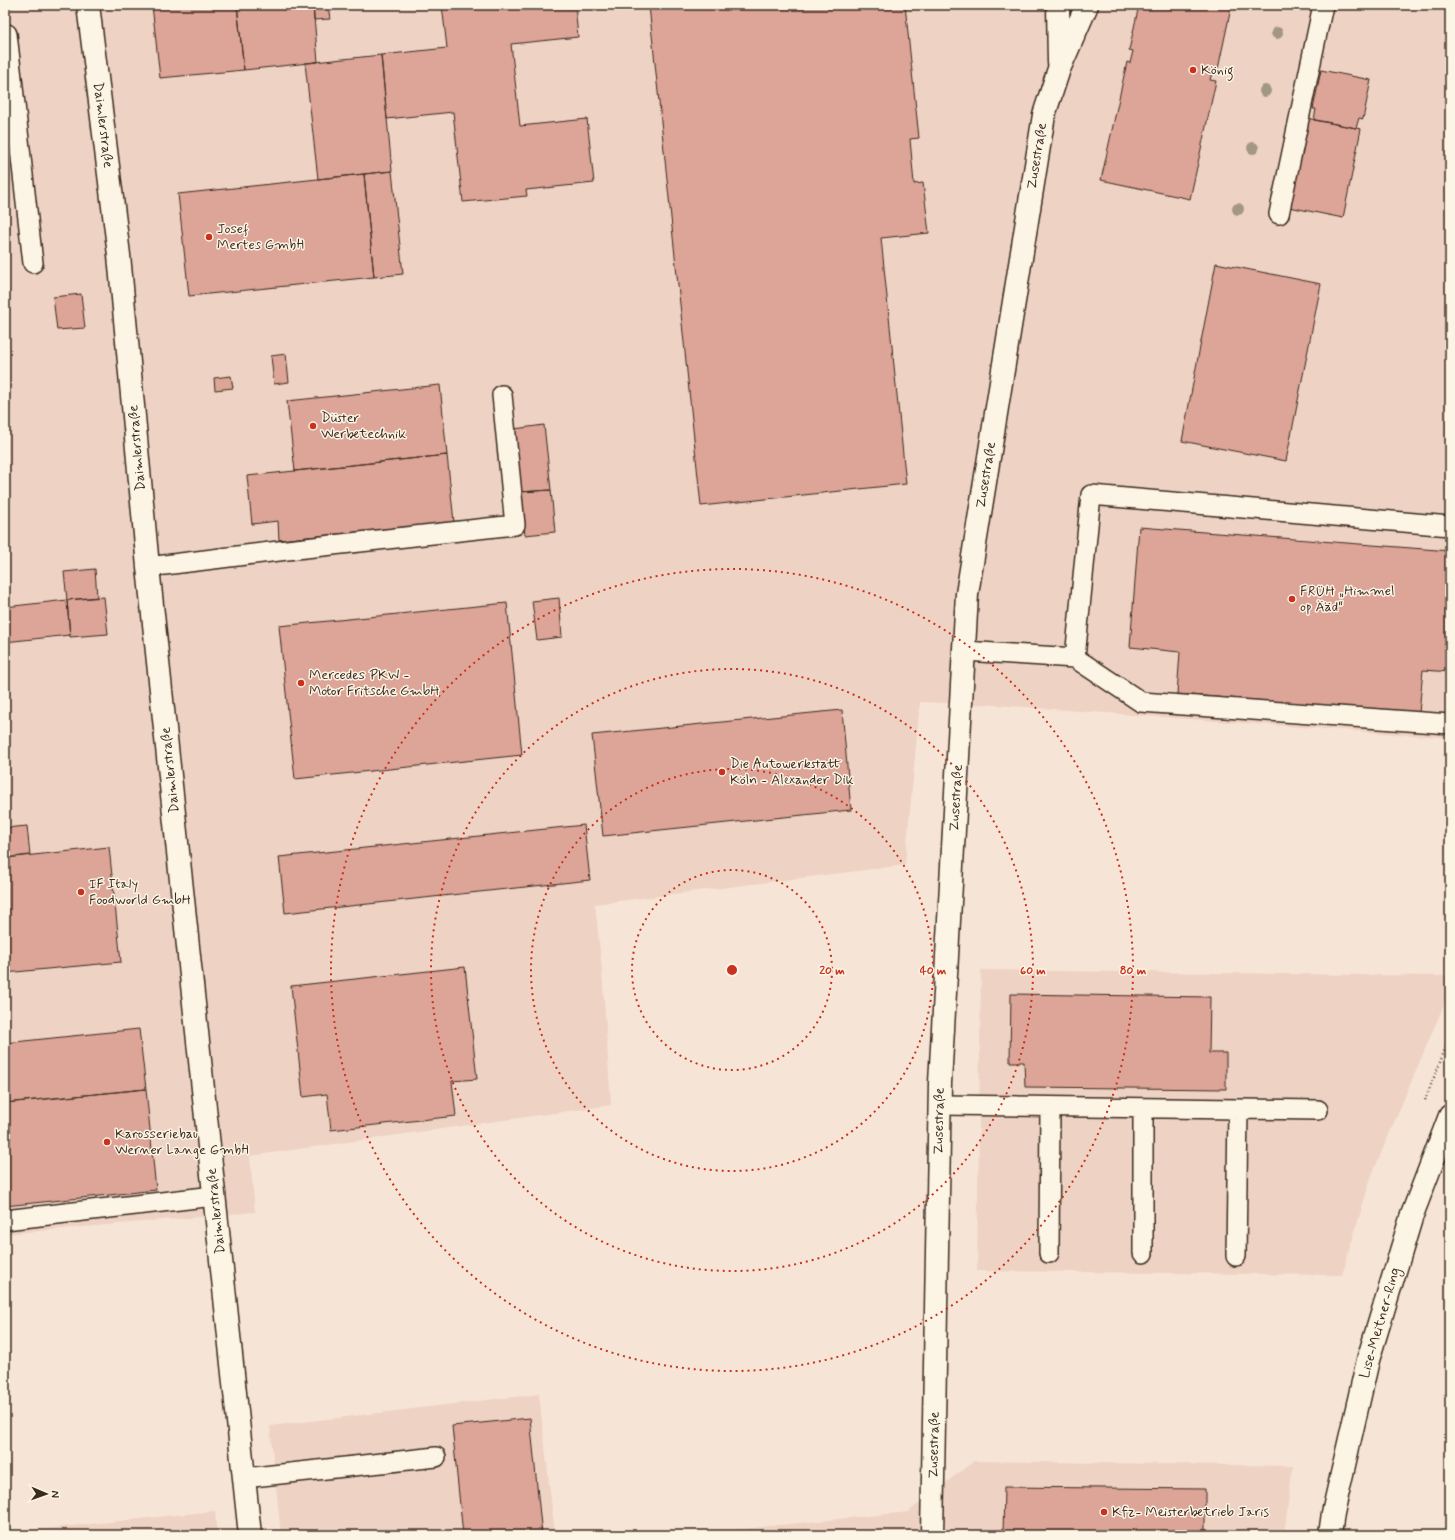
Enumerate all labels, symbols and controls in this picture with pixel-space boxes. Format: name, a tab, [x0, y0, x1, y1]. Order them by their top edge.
place label: König	[1201, 61, 1234, 81]
marker: König	[1188, 65, 1198, 75]
street label: Daimlerstraße	[89, 81, 117, 169]
street label: Zusestraße	[1023, 121, 1051, 191]
place label: Josef Mertes GmbH	[217, 220, 304, 254]
marker: Josef Mertes GmbH	[204, 232, 214, 242]
street label: Daimlerstraße	[124, 404, 150, 492]
place label: Düster Werbetechnik	[321, 409, 406, 443]
marker: Düster Werbetechnik	[308, 421, 318, 431]
street label: Zusestraße	[972, 440, 1000, 510]
place label: FRÜH „Himmel op Ääd“	[1300, 582, 1395, 616]
marker: FRÜH „Himmel op Ääd“	[1287, 594, 1297, 604]
place label: Mercedes PKW - Motor Fritsche GmbH	[309, 666, 439, 700]
marker: Mercedes PKW - Motor Fritsche GmbH	[296, 678, 306, 688]
street label: Daimlerstraße	[157, 726, 183, 814]
place label: Die Autowerkstatt Köln - Alexander Dik	[730, 755, 854, 789]
street label: Zusestraße	[945, 764, 967, 832]
marker: Die Autowerkstatt Köln - Alexander Dik	[717, 767, 727, 777]
place label: IF Italy Foodworld GmbH	[89, 875, 191, 909]
marker: IF Italy Foodworld GmbH	[76, 887, 86, 897]
centre of rings	[725, 963, 739, 977]
text: 20 m	[819, 963, 845, 979]
text: 40 m	[920, 963, 947, 979]
text: 60 m	[1020, 963, 1046, 979]
text: 80 m	[1120, 963, 1147, 979]
street label: Zusestraße	[929, 1087, 949, 1155]
place label: Karosseriebau Werner Lange GmbH	[115, 1125, 249, 1159]
marker: Karosseriebau Werner Lange GmbH	[102, 1137, 112, 1147]
street label: Daimlerstraße	[203, 1167, 229, 1255]
street label: Lise-Meitner-Ring	[1356, 1266, 1405, 1381]
street label: Zusestraße	[924, 1411, 944, 1479]
north arrow	[26, 1474, 66, 1514]
text: N	[48, 1490, 62, 1498]
place label: Kfz- Meisterbetrieb Jaris	[1112, 1503, 1269, 1521]
marker: Kfz- Meisterbetrieb Jaris	[1099, 1507, 1109, 1517]

